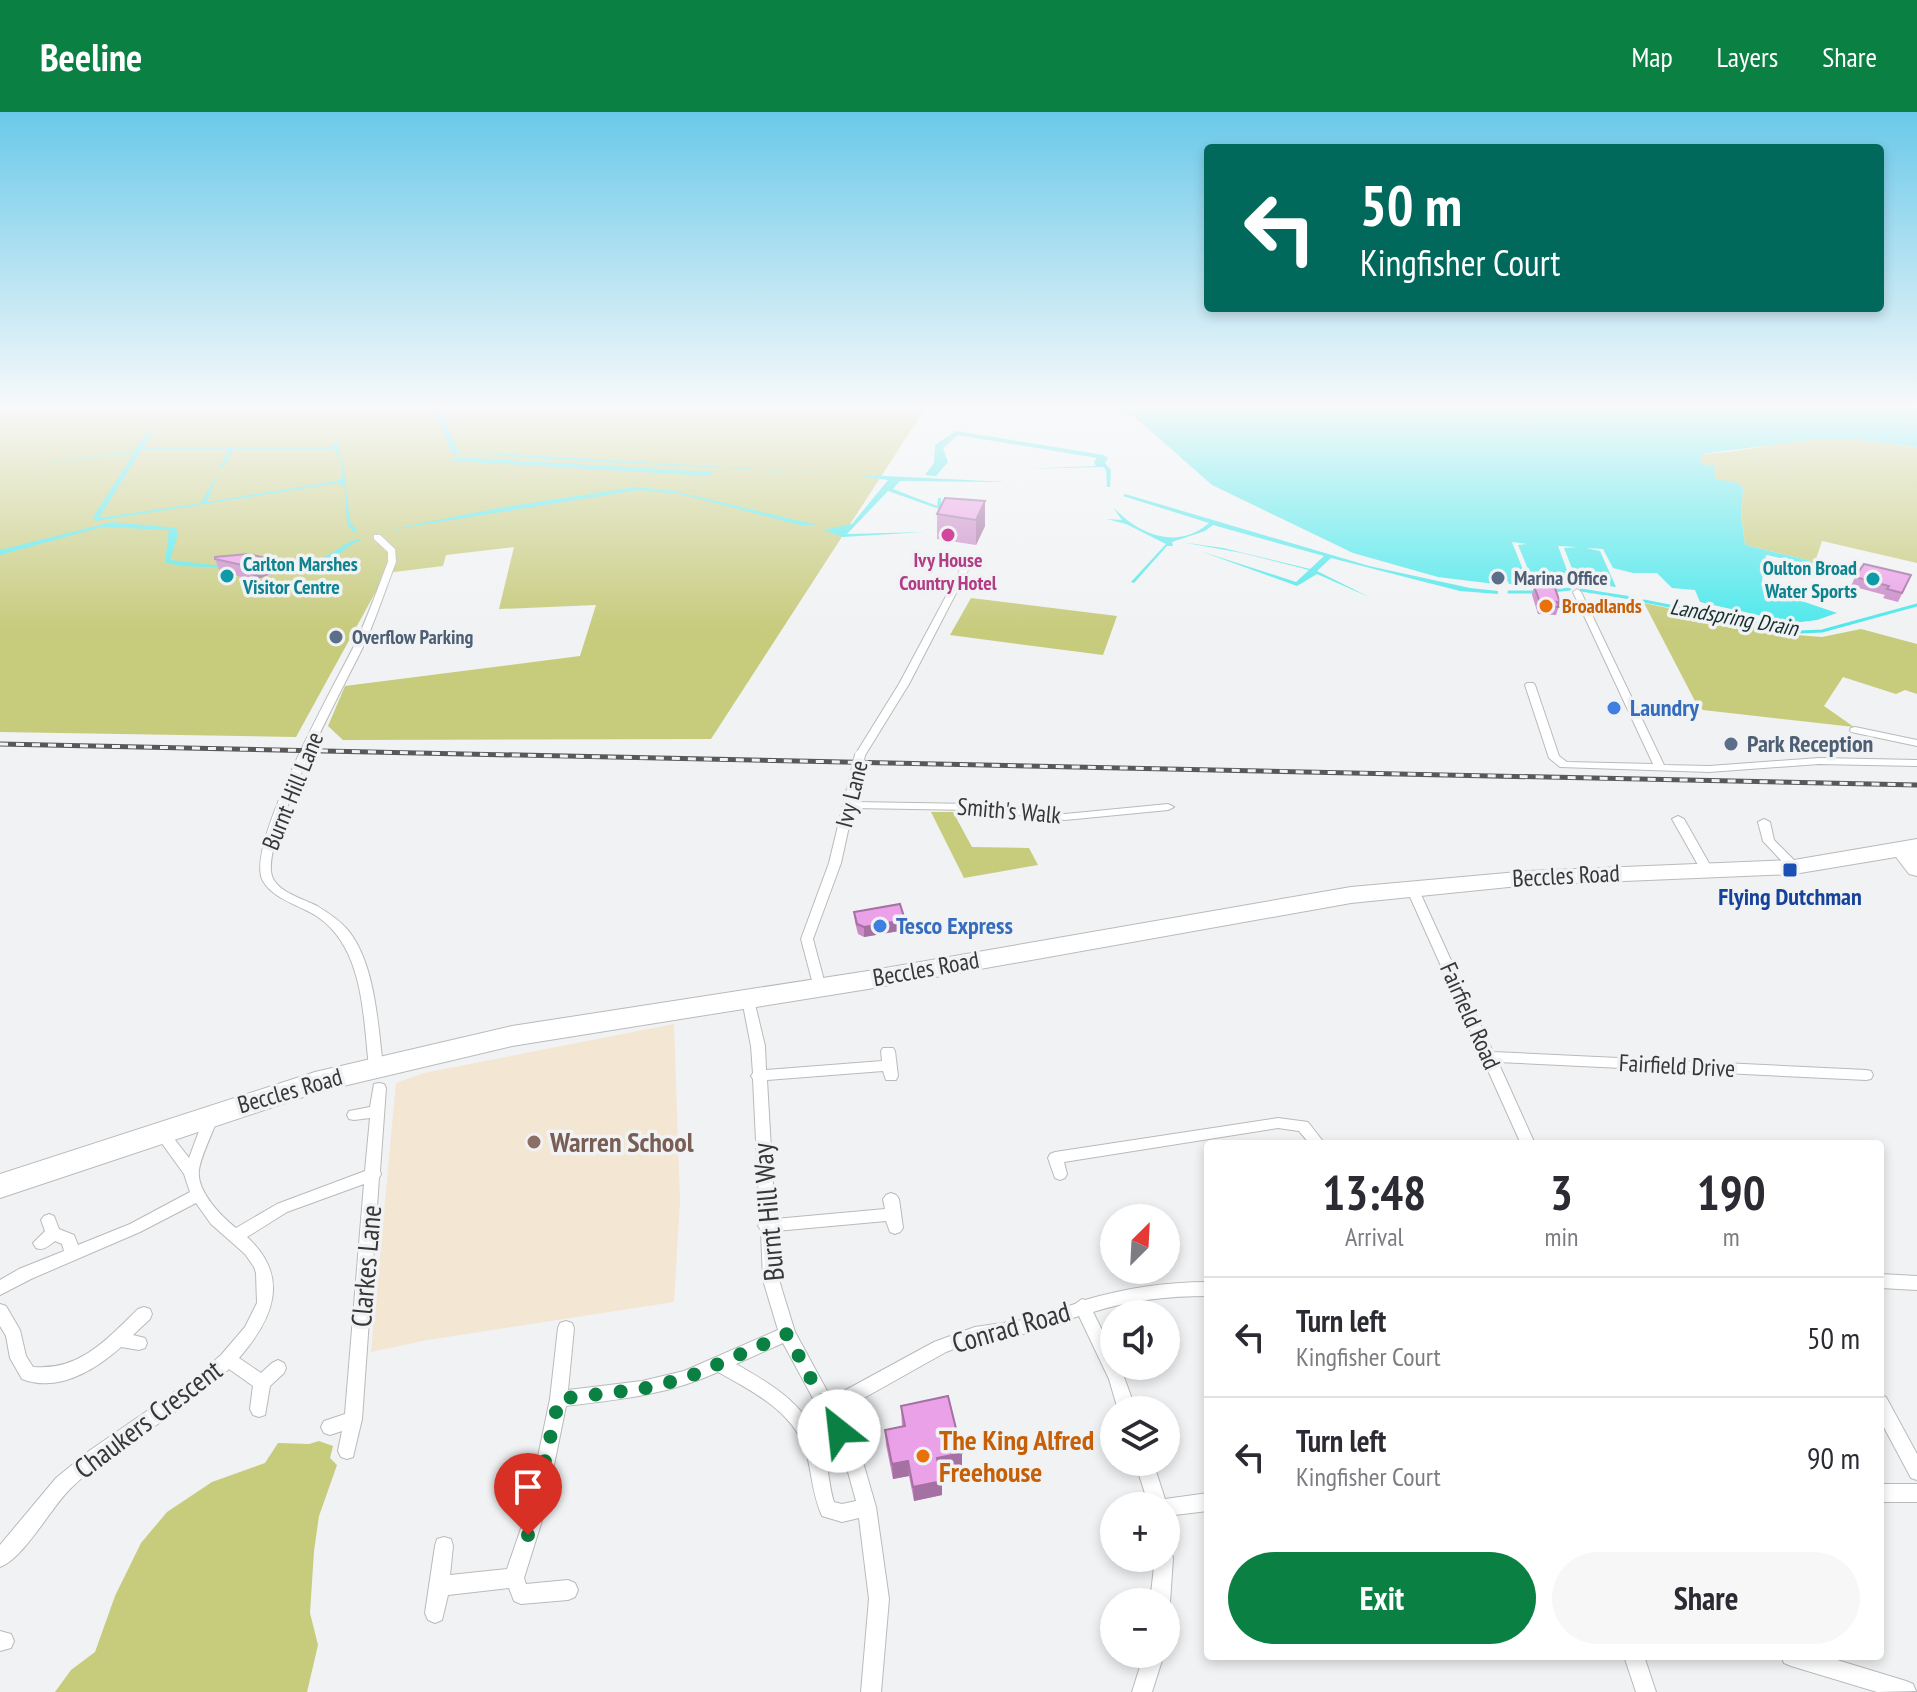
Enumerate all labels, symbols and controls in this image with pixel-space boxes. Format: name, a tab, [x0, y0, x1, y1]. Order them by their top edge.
text: Beeline	[40, 32, 142, 81]
text: Map	[1631, 38, 1673, 75]
text: Layers	[1717, 38, 1778, 75]
text: Share	[1822, 38, 1877, 75]
text: 50 m	[1360, 169, 1462, 241]
icon: left	[1228, 176, 1332, 280]
text: Kingfisher Court	[1360, 239, 1560, 286]
marker: Ivy House Country Hotel	[939, 526, 957, 544]
place label: Ivy House Country Hotel	[899, 547, 997, 596]
place label: Carlton Marshes Visitor Centre	[242, 551, 358, 600]
place label: Oulton Broad Water Sports	[1763, 555, 1857, 604]
place label: Marina Office	[1514, 565, 1608, 591]
marker: Carlton Marshes Visitor Centre	[218, 567, 236, 585]
marker: Marina Office	[1489, 569, 1507, 587]
marker: Oulton Broad Water Sports	[1864, 570, 1882, 588]
water label: Landspring Drain	[1668, 592, 1801, 642]
place label: Broadlands	[1562, 593, 1642, 619]
marker: Broadlands	[1537, 597, 1555, 615]
place label: Overflow Parking	[352, 624, 473, 650]
marker: Overflow Parking	[327, 628, 345, 646]
place label: Laundry	[1630, 692, 1699, 723]
marker: Laundry	[1605, 699, 1623, 717]
street label: Burnt Hill Lane	[255, 727, 330, 854]
place label: Park Reception	[1747, 728, 1873, 759]
marker: Park Reception	[1722, 735, 1740, 753]
street label: Ivy Lane	[828, 757, 875, 831]
street label: Smith's Walk	[956, 791, 1063, 831]
street label: Beccles Road	[1512, 857, 1620, 894]
marker: Flying Dutchman	[1781, 861, 1799, 879]
place label: Flying Dutchman	[1718, 881, 1862, 912]
place label: Tesco Express	[896, 910, 1013, 941]
marker: Tesco Express	[871, 917, 889, 935]
street label: Beccles Road	[870, 944, 981, 993]
street label: Fairfield Road	[1433, 958, 1508, 1074]
street label: Fairfield Drive	[1618, 1047, 1736, 1084]
street label: Beccles Road	[234, 1061, 346, 1120]
place label: Warren School	[549, 1123, 694, 1160]
marker: Warren School	[525, 1133, 543, 1151]
street label: Burnt Hill Way	[743, 1141, 792, 1282]
text: 13:48	[1322, 1161, 1426, 1223]
text: 3	[1550, 1161, 1573, 1223]
text: 190	[1697, 1161, 1766, 1223]
street label: Clarkes Lane	[342, 1204, 389, 1328]
north arrow	[1100, 1204, 1180, 1284]
map controls	[1100, 1204, 1180, 1668]
text: Arrival	[1345, 1220, 1404, 1253]
text: min	[1544, 1220, 1578, 1253]
text: m	[1723, 1220, 1740, 1253]
street label: Conrad Road	[948, 1292, 1074, 1361]
button: sound	[1100, 1300, 1180, 1380]
text: Turn left	[1296, 1301, 1386, 1340]
icon: left	[1228, 1315, 1272, 1359]
text: 50 m	[1807, 1318, 1860, 1357]
text: Kingfisher Court	[1296, 1340, 1441, 1373]
street label: Chaukers Crescent	[66, 1351, 229, 1486]
position arrow	[797, 1389, 881, 1473]
button: layers	[1100, 1396, 1180, 1476]
place label: The King Alfred Freehouse	[939, 1421, 1094, 1490]
text: Turn left	[1296, 1421, 1386, 1460]
icon: left	[1228, 1435, 1272, 1479]
text: 90 m	[1807, 1438, 1860, 1477]
marker: The King Alfred Freehouse	[914, 1447, 932, 1465]
pin	[494, 1453, 562, 1535]
text: Kingfisher Court	[1296, 1460, 1441, 1493]
icon: arrive	[506, 1465, 550, 1509]
button: +	[1100, 1492, 1180, 1572]
button: Exit	[1228, 1552, 1536, 1644]
button: Share	[1552, 1552, 1860, 1644]
button: −	[1100, 1588, 1180, 1668]

